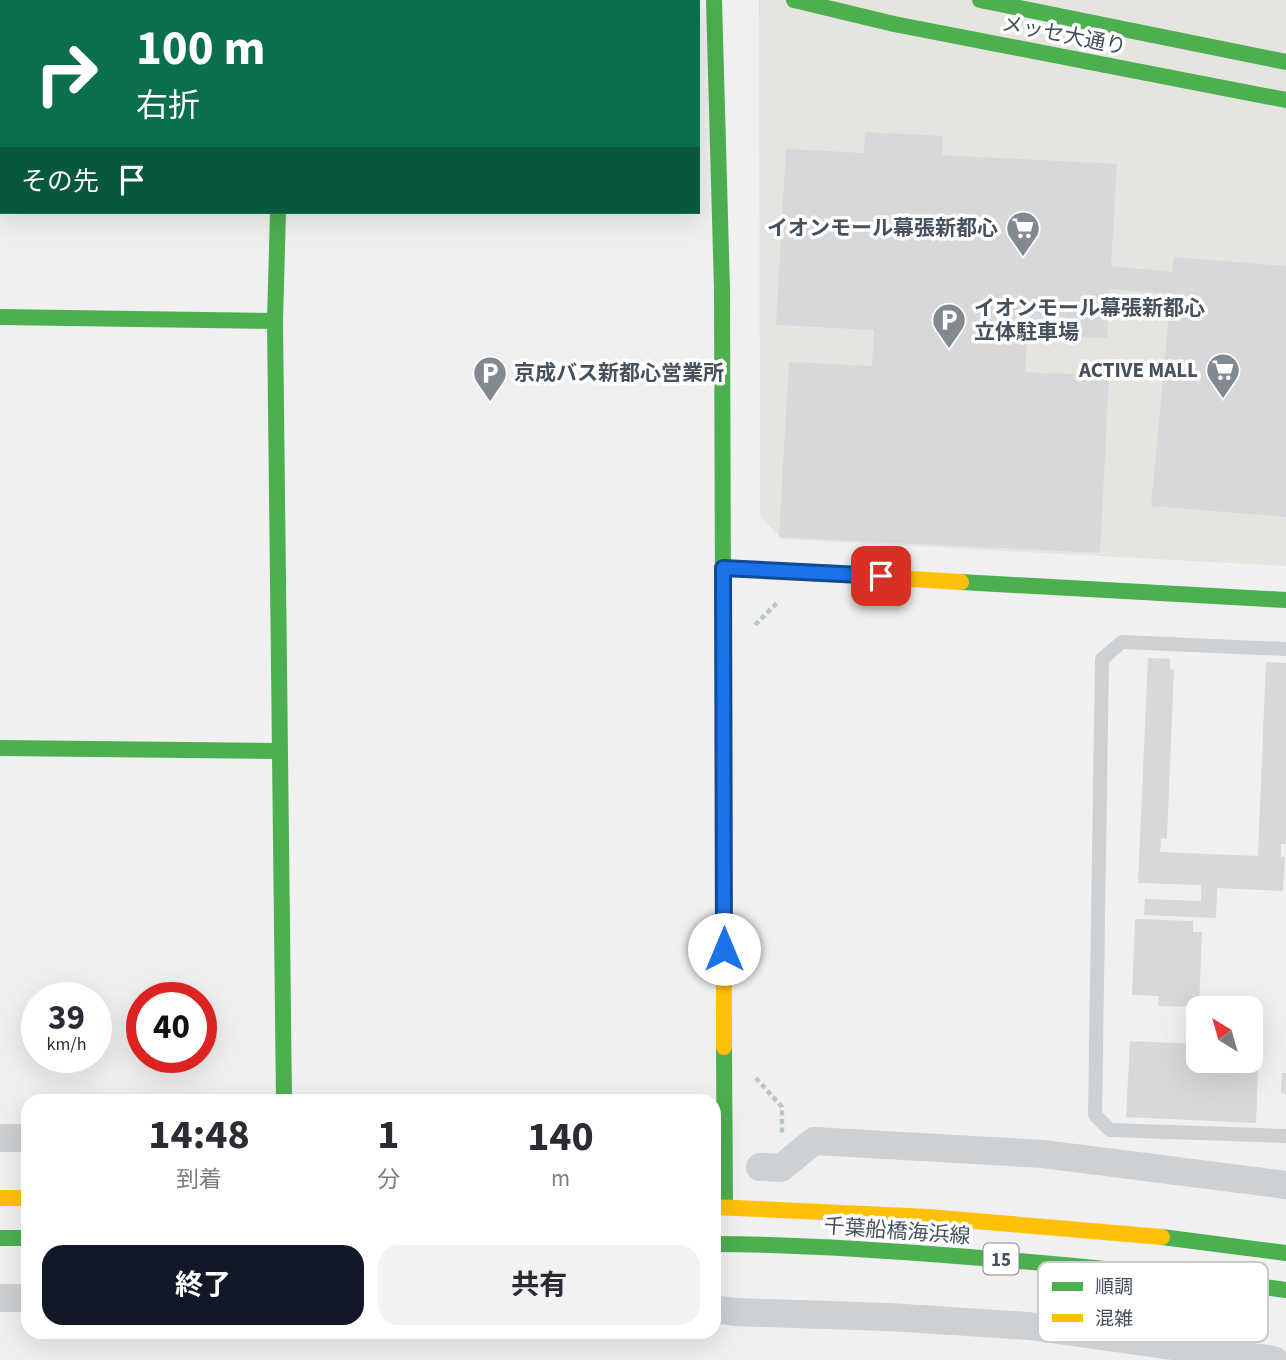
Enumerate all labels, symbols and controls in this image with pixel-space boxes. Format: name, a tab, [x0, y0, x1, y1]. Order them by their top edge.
street label: メッセ大通り	[999, 8, 1129, 62]
text: 100 m	[136, 14, 265, 84]
icon: right	[21, 28, 112, 119]
text: 右折	[136, 83, 200, 129]
icon: arrive	[113, 161, 151, 199]
text: その先	[21, 163, 99, 200]
supermarket icon: イオンモール幕張新都心	[1004, 209, 1042, 258]
place label: イオンモール幕張新都心	[767, 213, 998, 243]
place label: イオンモール幕張新都心 立体駐車場	[974, 293, 1205, 347]
parking icon: イオンモール幕張新都心 立体駐車場	[930, 301, 968, 350]
supermarket icon: ACTIVE MALL	[1204, 351, 1242, 400]
parking icon: 京成バス新都心営業所	[471, 354, 509, 403]
place label: ACTIVE MALL	[1078, 355, 1198, 385]
place label: 京成バス新都心営業所	[514, 358, 724, 388]
pin	[851, 546, 911, 606]
icon: arrive	[862, 557, 900, 595]
position arrow	[687, 912, 761, 986]
speed limit sign: 40	[126, 982, 217, 1073]
text: 39	[48, 993, 85, 1043]
north arrow	[1186, 996, 1264, 1073]
map controls	[1186, 996, 1263, 1073]
text: km/h	[47, 1032, 86, 1057]
text: 14:48	[148, 1105, 250, 1165]
text: 1	[377, 1105, 399, 1165]
text: 140	[527, 1107, 594, 1167]
text: m	[551, 1162, 570, 1195]
text: 到着	[176, 1163, 222, 1196]
text: 分	[377, 1163, 400, 1196]
street label: 千葉船橋海浜線	[823, 1211, 971, 1251]
road number: 15	[984, 1244, 1018, 1274]
button: 終了	[42, 1245, 364, 1325]
button: 共有	[378, 1245, 700, 1325]
legend	[1038, 1262, 1268, 1342]
text: 順調	[1095, 1274, 1133, 1301]
text: 混雑	[1095, 1306, 1133, 1333]

